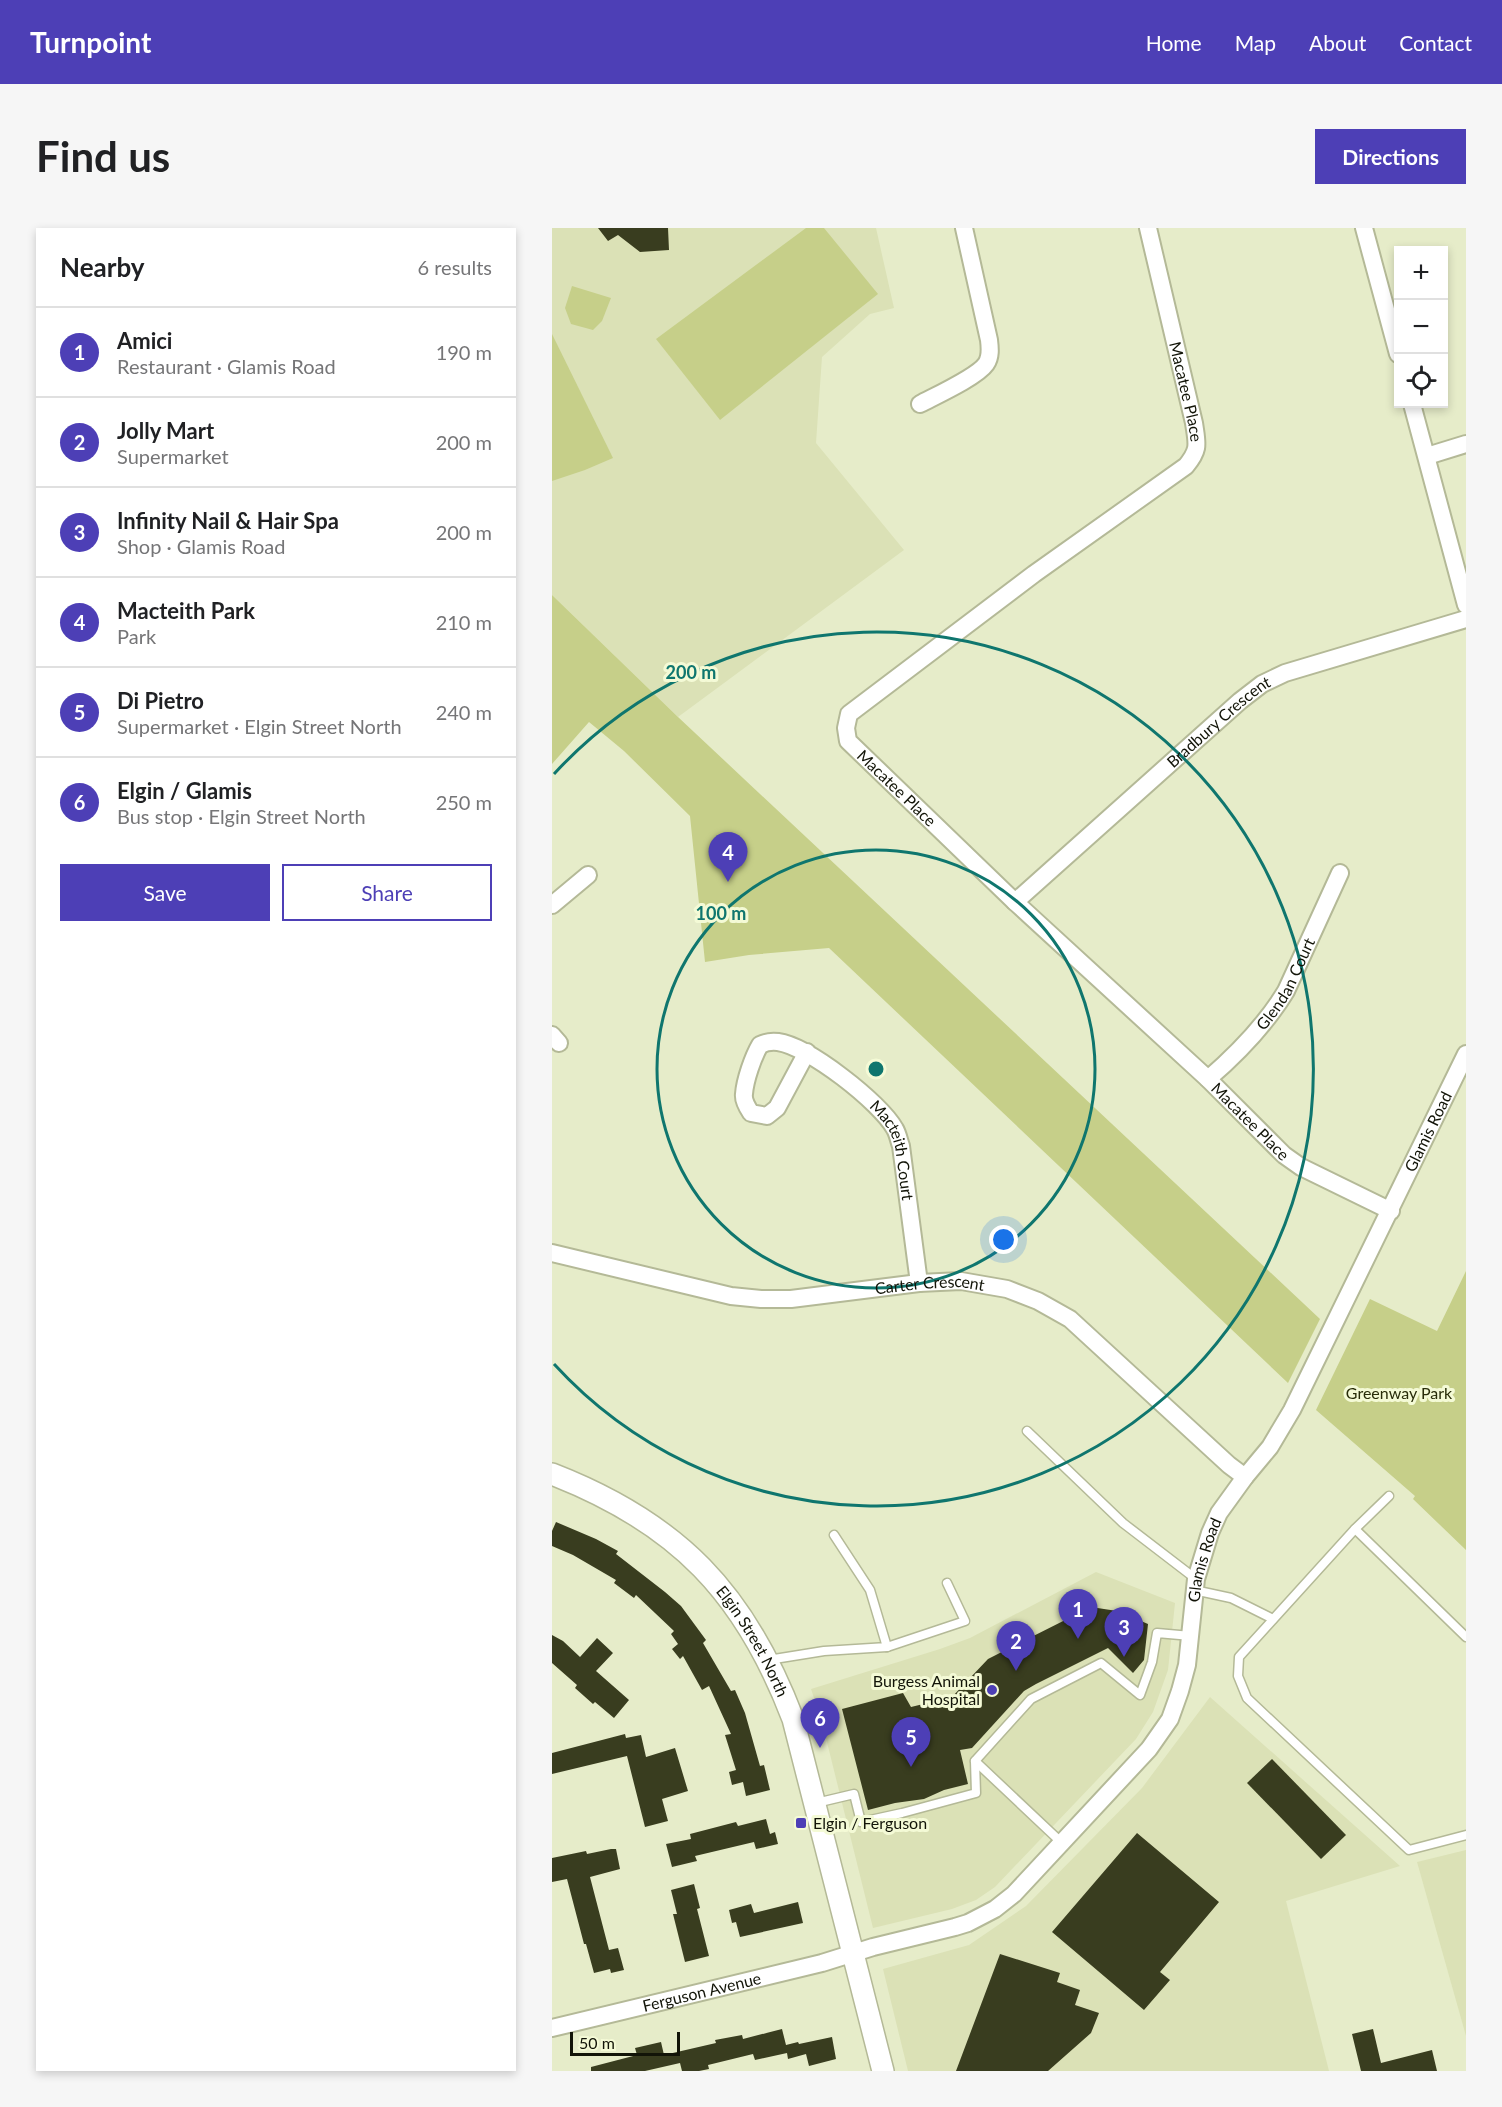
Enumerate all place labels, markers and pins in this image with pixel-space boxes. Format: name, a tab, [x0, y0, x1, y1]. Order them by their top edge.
pin: 4	[708, 832, 747, 882]
centre of rings	[866, 1059, 886, 1079]
pin: 1	[1058, 1590, 1098, 1639]
pin: 3	[1104, 1608, 1144, 1657]
pin: 2	[996, 1622, 1036, 1671]
place label: Burgess Animal Hospital	[873, 1671, 980, 1708]
marker: Burgess Animal Hospital	[985, 1683, 999, 1697]
pin: 6	[800, 1698, 840, 1748]
pin: 5	[892, 1718, 930, 1767]
place label: Elgin / Ferguson	[813, 1813, 927, 1832]
marker: Elgin / Ferguson	[794, 1816, 808, 1830]

